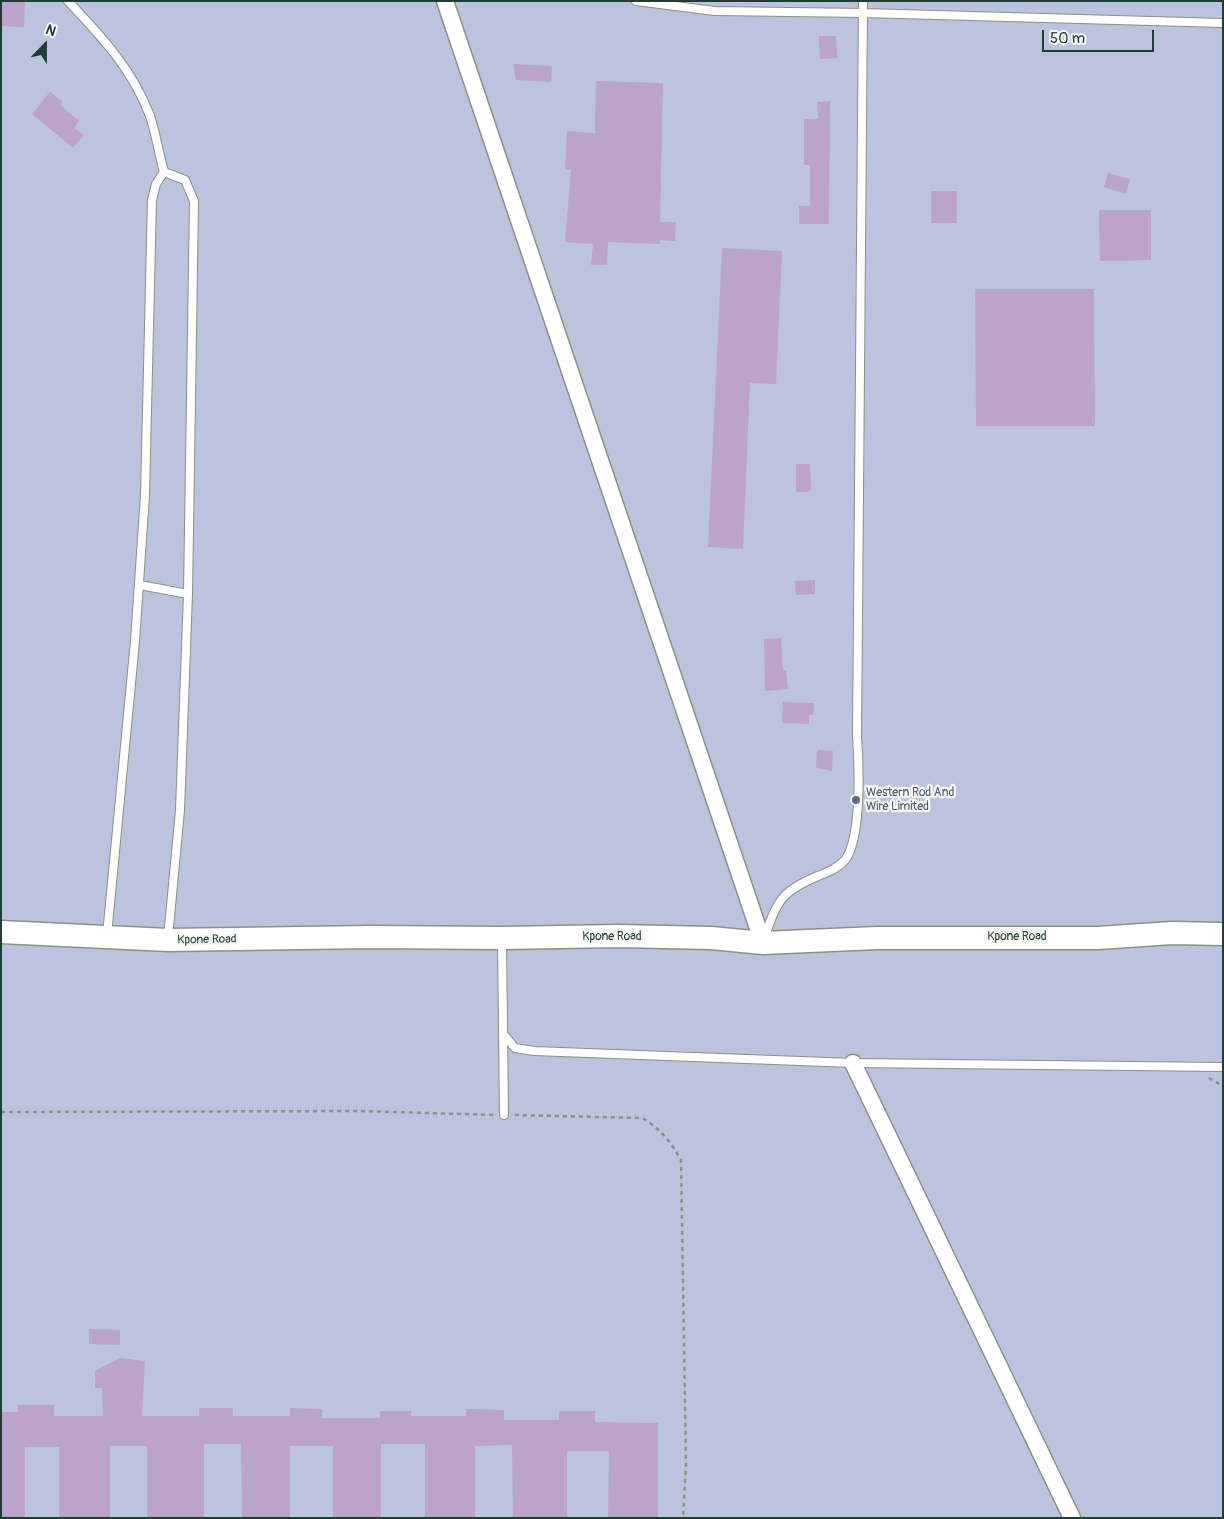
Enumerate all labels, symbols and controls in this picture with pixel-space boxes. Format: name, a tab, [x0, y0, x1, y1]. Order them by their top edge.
north arrow	[20, 20, 70, 70]
scale bar	[1044, 20, 1156, 52]
text: N	[43, 21, 58, 40]
text: 50 m	[1050, 29, 1085, 48]
place label: Western Rod And Wire Limited	[866, 786, 954, 814]
marker: Western Rod And Wire Limited	[850, 794, 862, 806]
street label: Kpone Road	[582, 930, 642, 944]
street label: Kpone Road	[987, 930, 1047, 944]
street label: Kpone Road	[177, 932, 237, 948]

